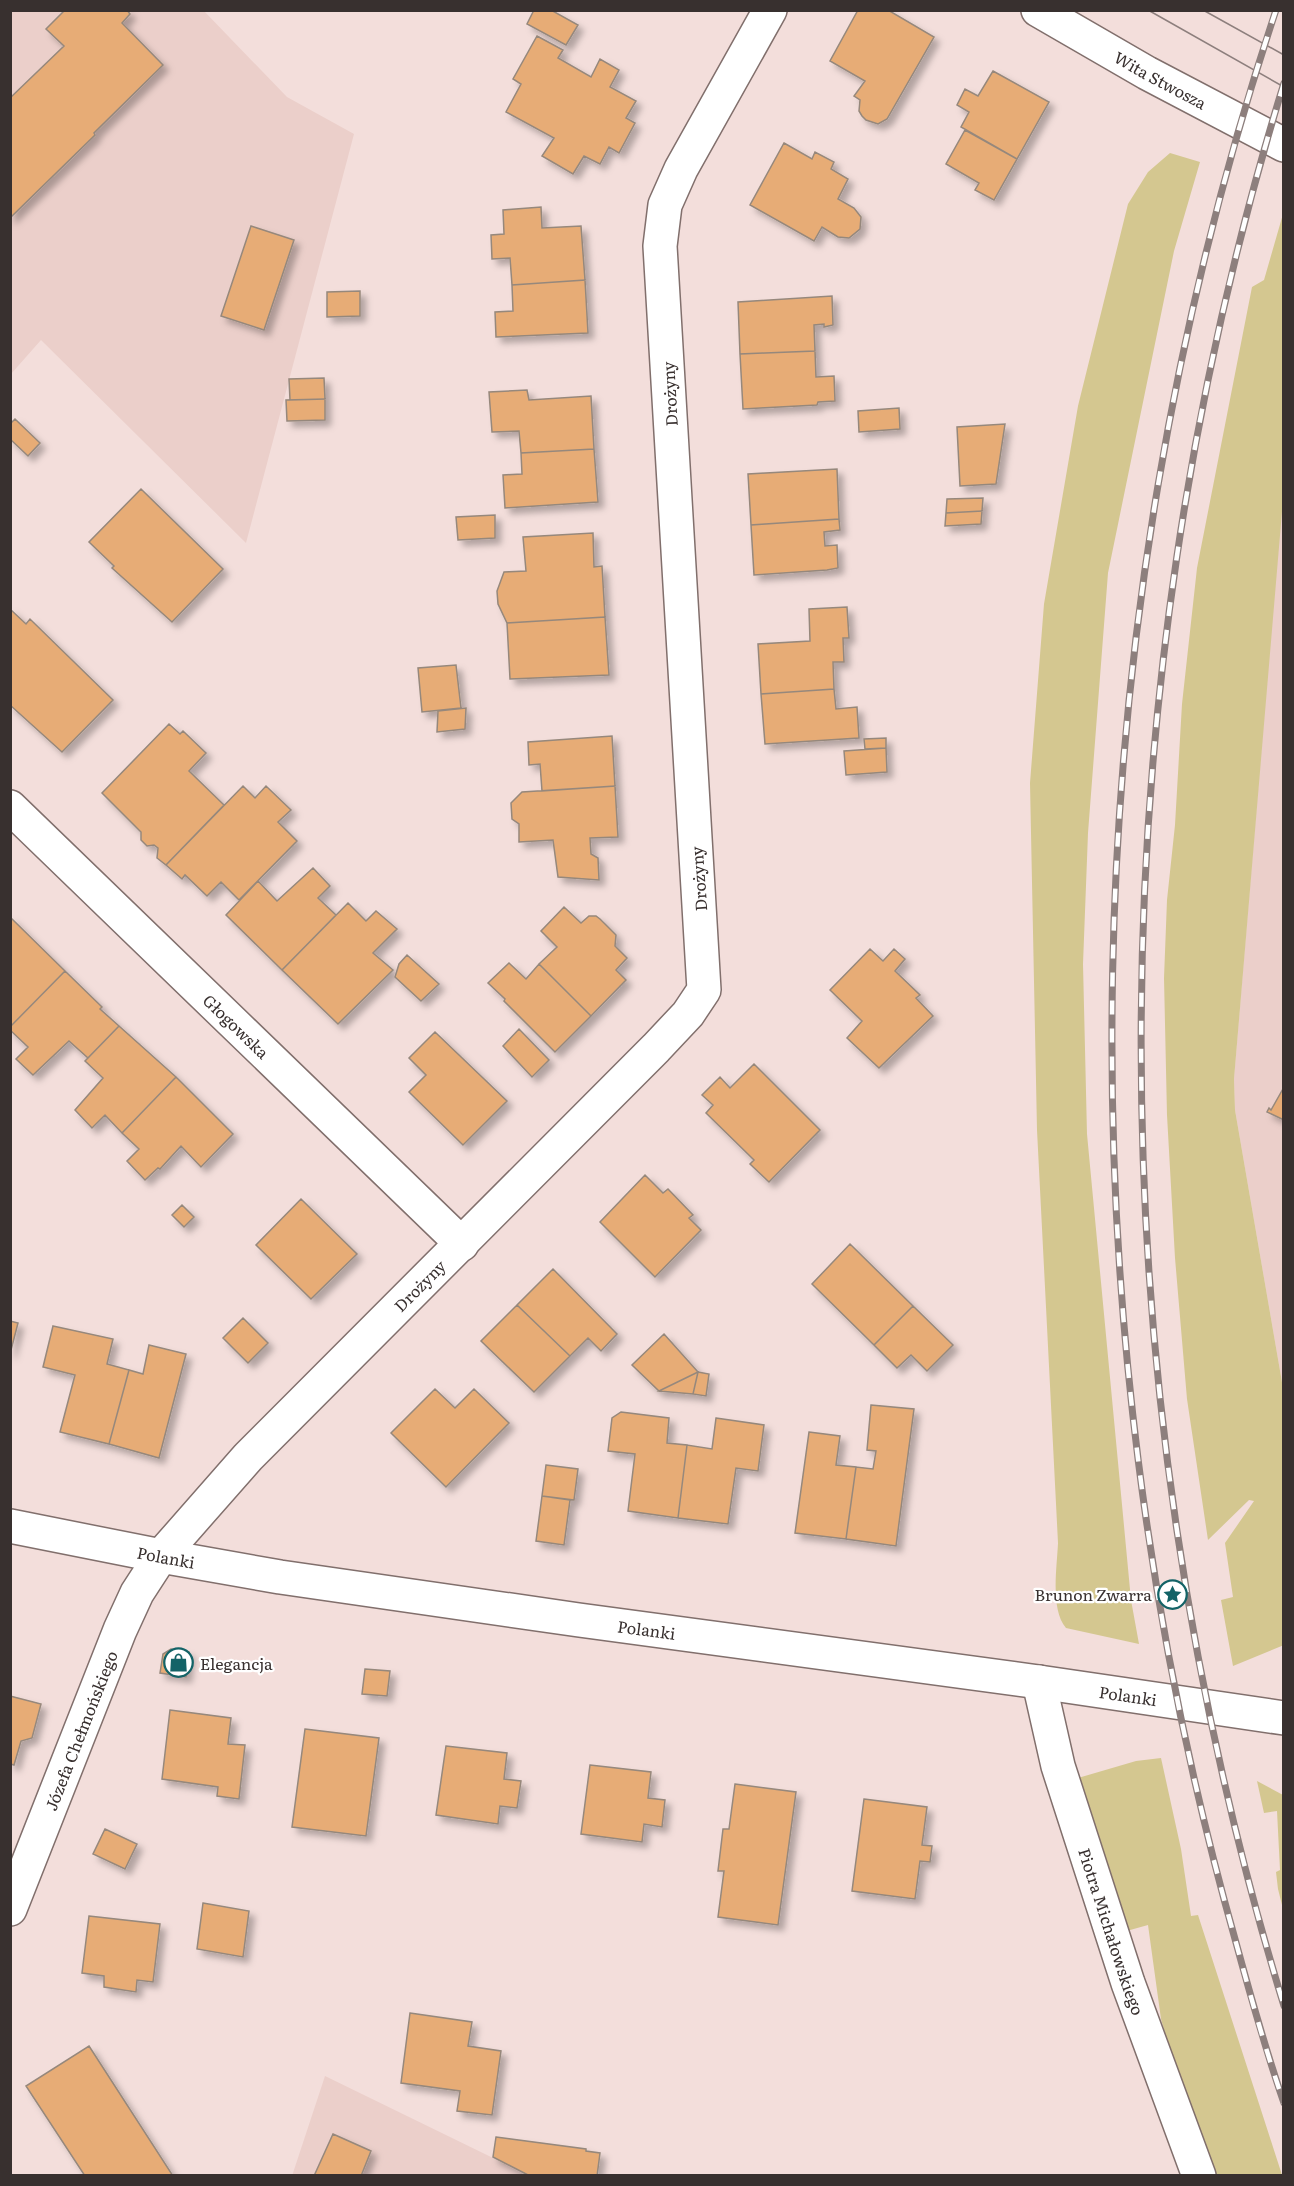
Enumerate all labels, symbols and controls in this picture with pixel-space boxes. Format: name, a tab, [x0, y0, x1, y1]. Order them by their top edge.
street label: Wita Stwosza	[1110, 45, 1211, 115]
street label: Drożyny	[655, 360, 683, 427]
street label: Drożyny	[684, 845, 712, 912]
street label: Głogowska	[198, 988, 275, 1064]
street label: Drożyny	[388, 1253, 451, 1317]
street label: Polanki	[135, 1540, 197, 1574]
place icon: Brunon Zwarra	[1157, 1578, 1189, 1610]
place label: Brunon Zwarra	[1035, 1582, 1152, 1606]
street label: Polanki	[616, 1613, 677, 1645]
street label: Józefa Chełmońskiego	[38, 1647, 123, 1814]
shop icon: Elegancja	[163, 1647, 195, 1679]
place label: Elegancja	[200, 1651, 273, 1675]
street label: Polanki	[1097, 1679, 1159, 1711]
street label: Piotra Michałowskiego	[1073, 1845, 1151, 2018]

